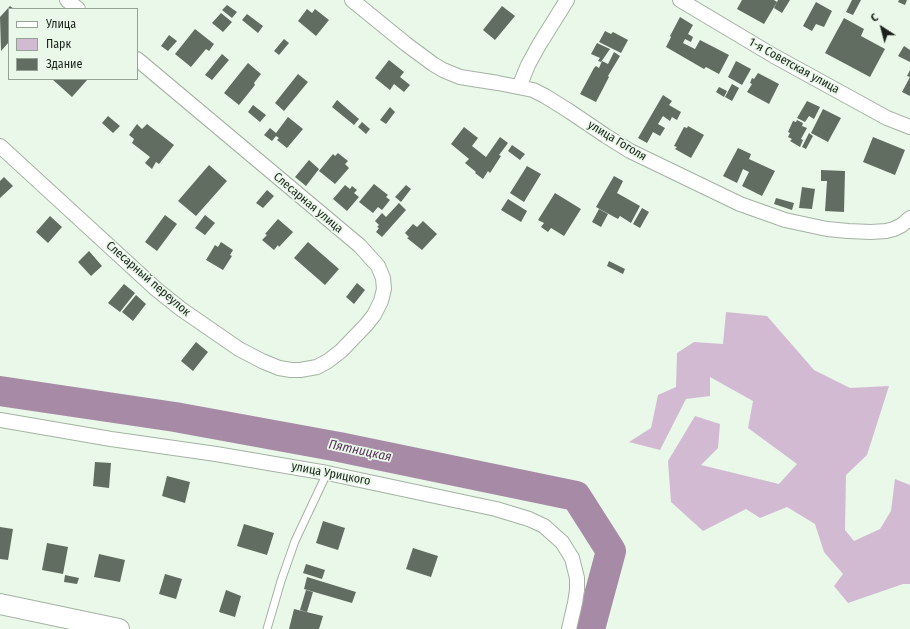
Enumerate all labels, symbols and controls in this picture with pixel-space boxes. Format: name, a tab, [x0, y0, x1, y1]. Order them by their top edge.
legend	[8, 8, 138, 80]
north arrow	[862, 8, 902, 48]
text: С	[868, 11, 881, 25]
text: Улица	[46, 17, 76, 31]
street label: 1-я Советская улица	[746, 35, 842, 97]
text: Парк	[46, 37, 71, 51]
text: Здание	[46, 57, 82, 71]
street label: улица Гоголя	[585, 118, 649, 164]
street label: Слесарная улица	[270, 170, 346, 236]
street label: Слесарный переулок	[103, 238, 193, 320]
water label: Пятницкая	[327, 437, 393, 465]
street label: улица Урицкого	[290, 459, 372, 489]

